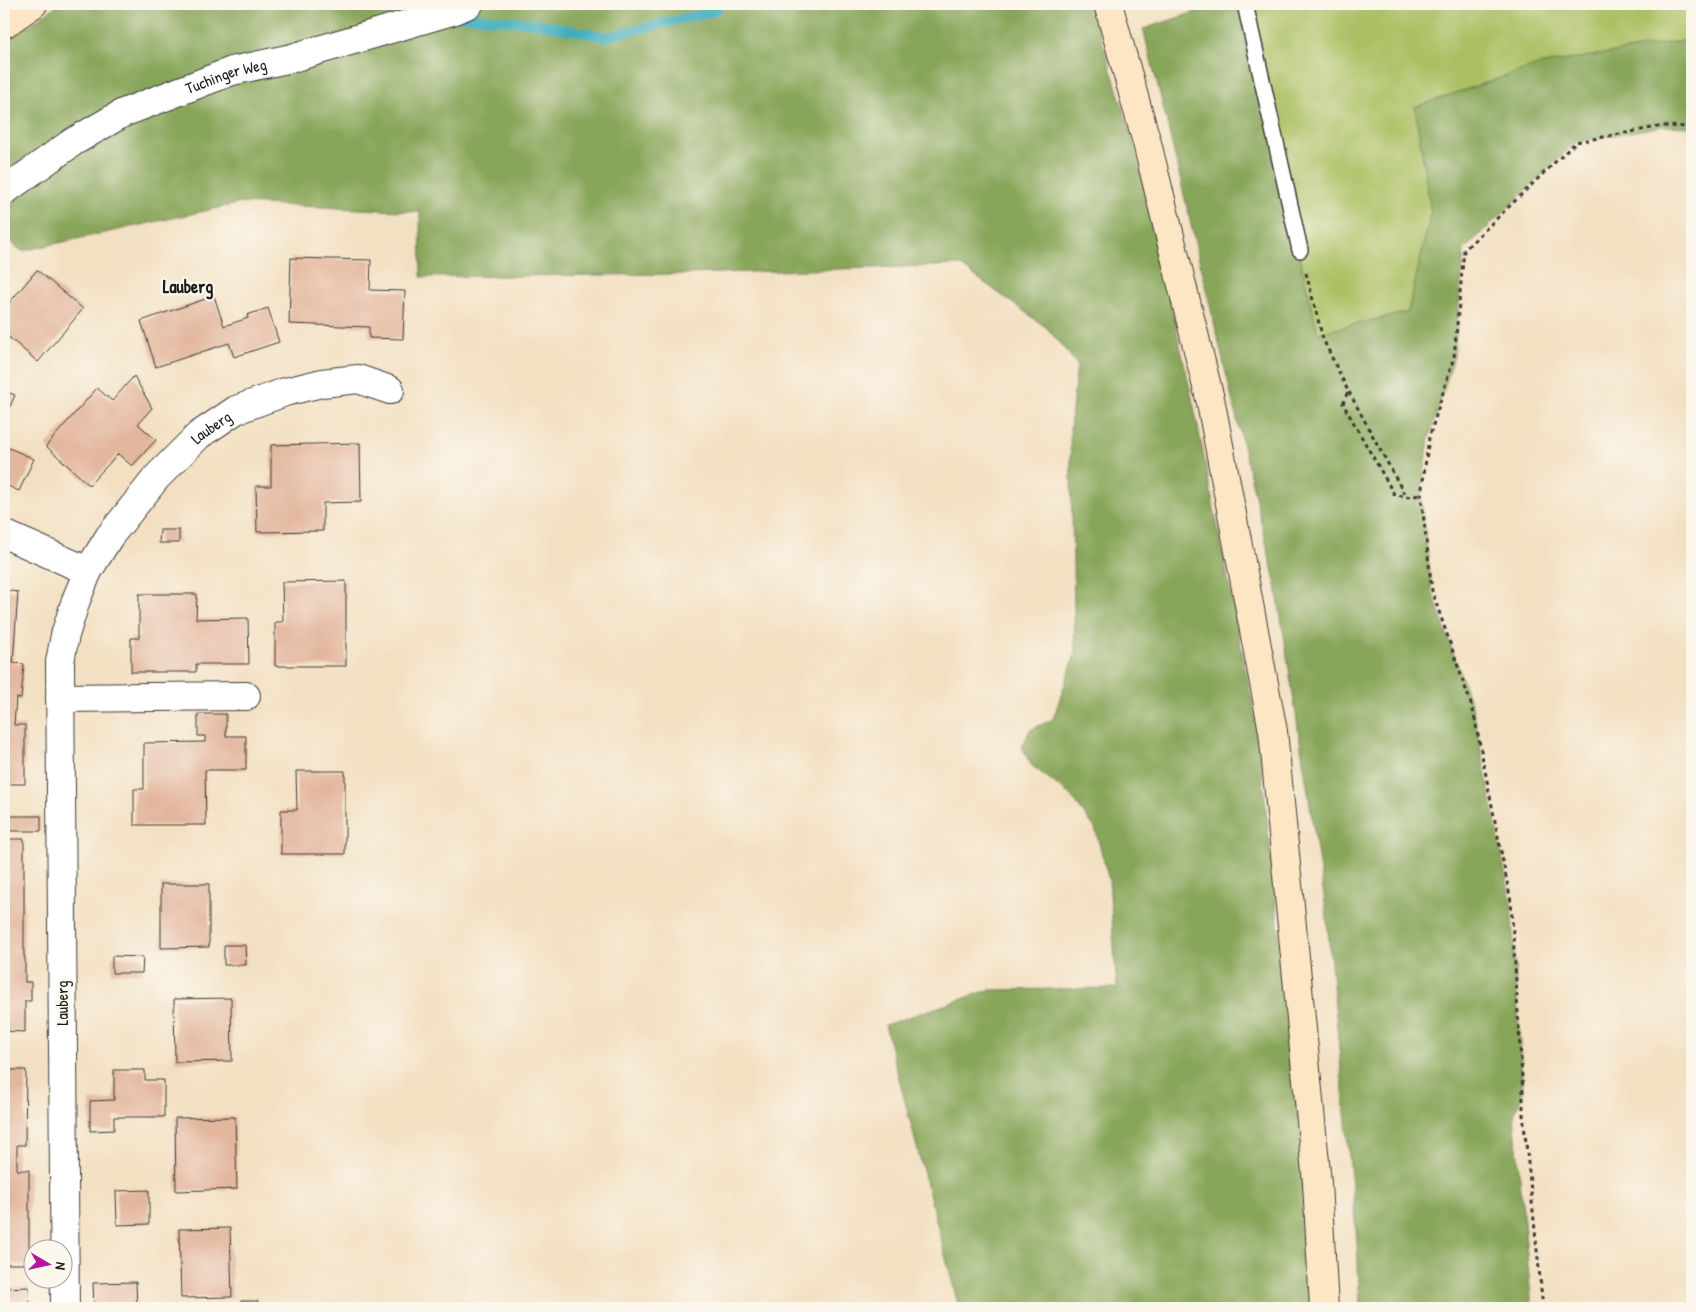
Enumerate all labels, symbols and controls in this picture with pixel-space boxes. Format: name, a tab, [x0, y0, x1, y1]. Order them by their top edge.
street label: Tuchinger Weg	[182, 53, 268, 99]
district label: Lauberg	[163, 274, 213, 300]
street label: Lauberg	[185, 405, 236, 449]
street label: Lauberg	[51, 981, 73, 1025]
north arrow	[22, 1240, 72, 1290]
text: N	[51, 1261, 71, 1272]

